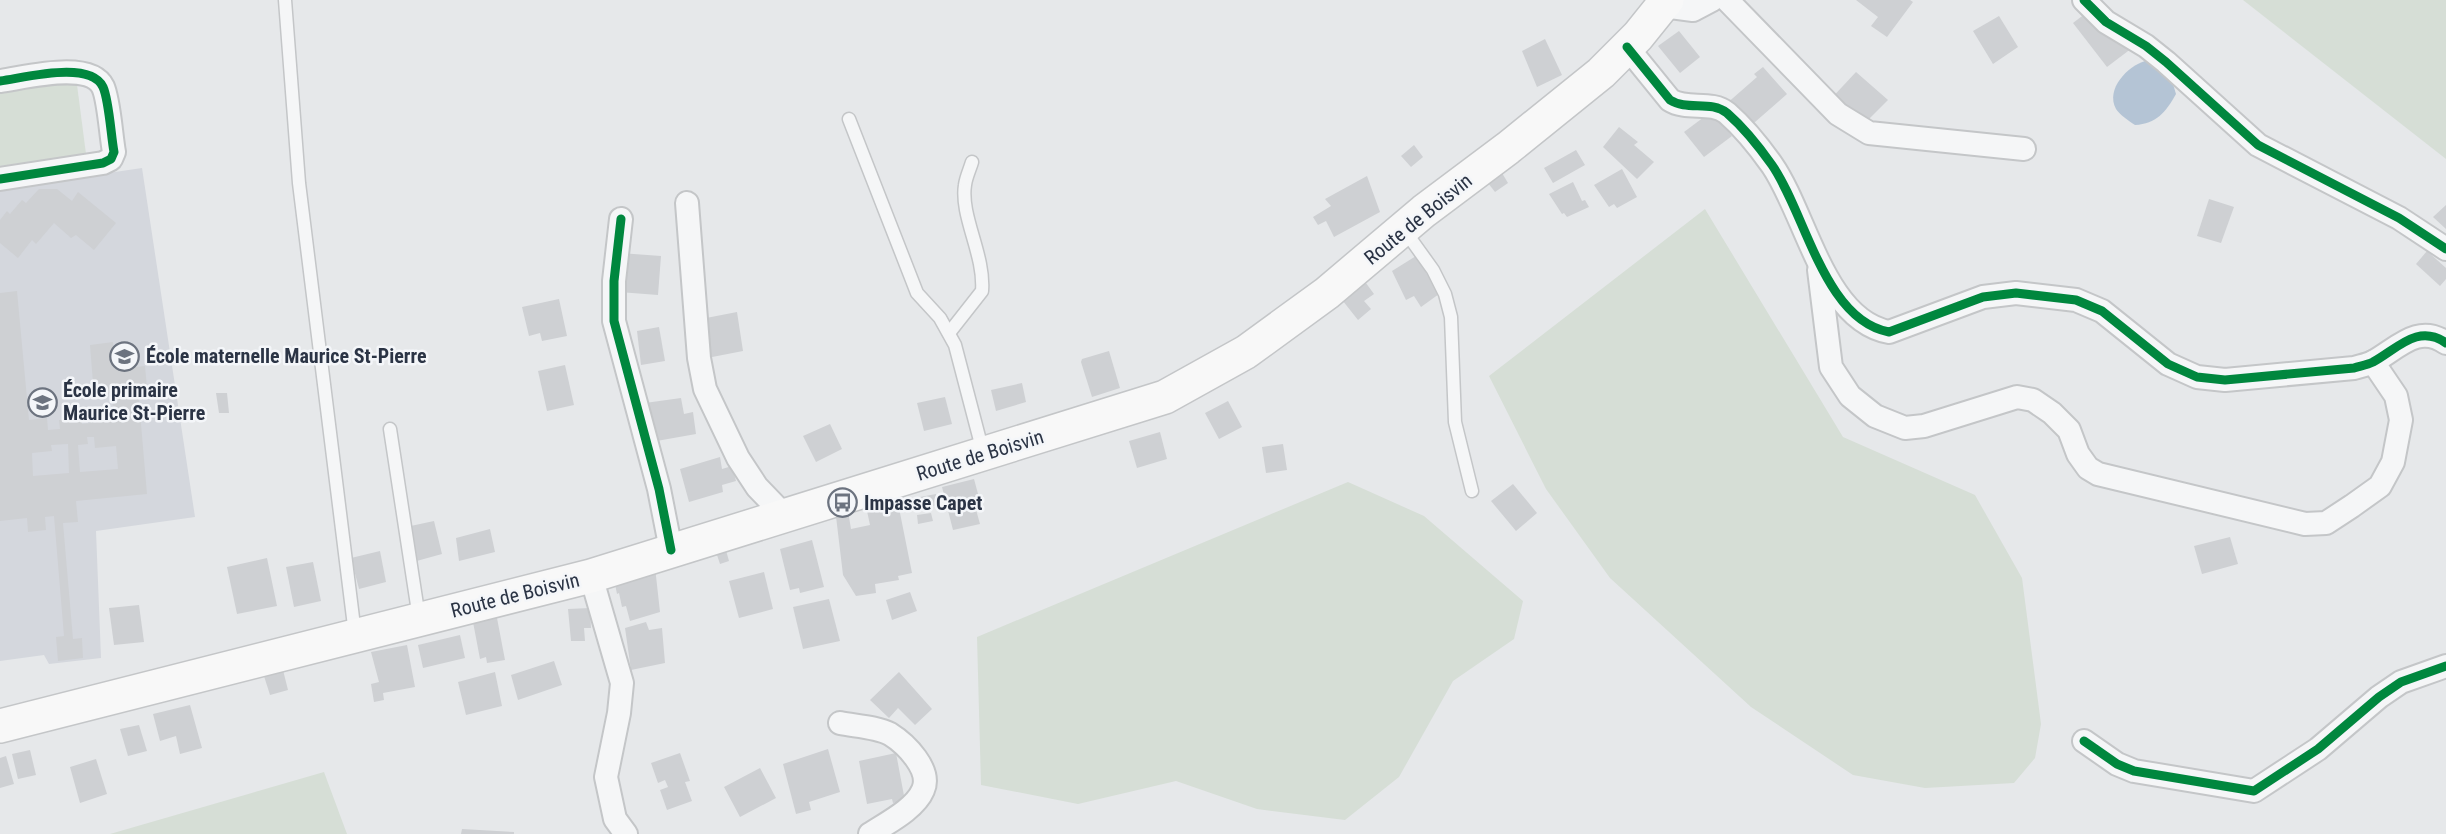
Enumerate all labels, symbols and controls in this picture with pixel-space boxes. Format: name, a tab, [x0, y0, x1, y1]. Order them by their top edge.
street label: Route de Boisvin	[1359, 168, 1477, 270]
school or university icon: École maternelle Maurice St-Pierre	[109, 340, 141, 372]
place label: École maternelle Maurice St-Pierre	[146, 344, 426, 368]
place label: École primaire Maurice St-Pierre	[63, 378, 205, 425]
school or university icon: École primaire Maurice St-Pierre	[26, 386, 58, 418]
street label: Route de Boisvin	[914, 424, 1046, 486]
bus stop icon: Impasse Capet	[827, 487, 859, 519]
place label: Impasse Capet	[864, 491, 982, 515]
street label: Route de Boisvin	[448, 567, 582, 623]

